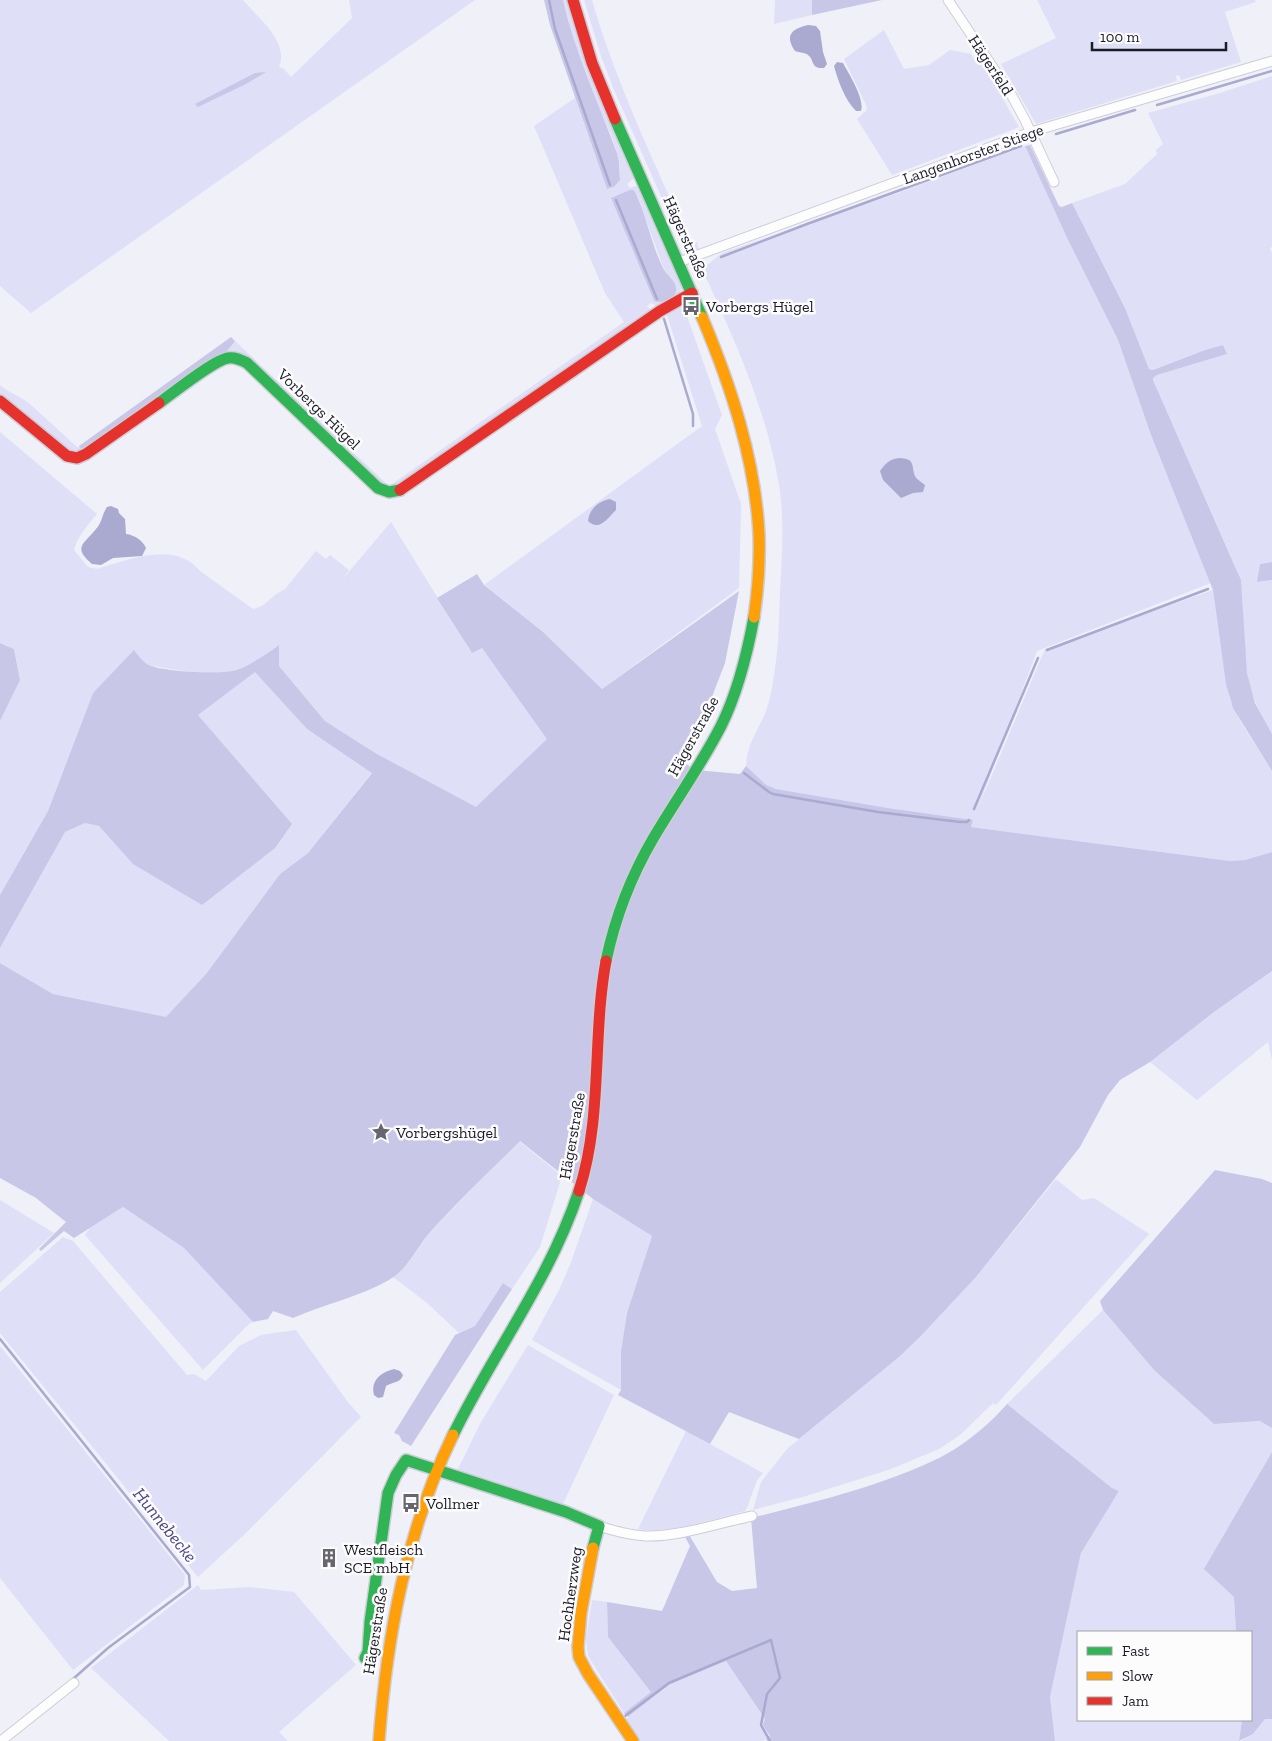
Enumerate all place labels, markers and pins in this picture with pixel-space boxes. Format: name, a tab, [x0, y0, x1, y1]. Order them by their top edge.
bus stop icon: Vorbergs Hügel	[680, 295, 702, 317]
place label: Vorbergs Hügel	[705, 297, 814, 316]
place icon: Vorbergshügel	[370, 1121, 392, 1143]
place label: Vorbergshügel	[395, 1123, 497, 1142]
bus stop icon: Vollmer	[400, 1492, 422, 1514]
place label: Vollmer	[425, 1494, 480, 1513]
place label: Westfleisch SCE mbH	[344, 1540, 423, 1577]
building icon: Westfleisch SCE mbH	[318, 1547, 340, 1569]

